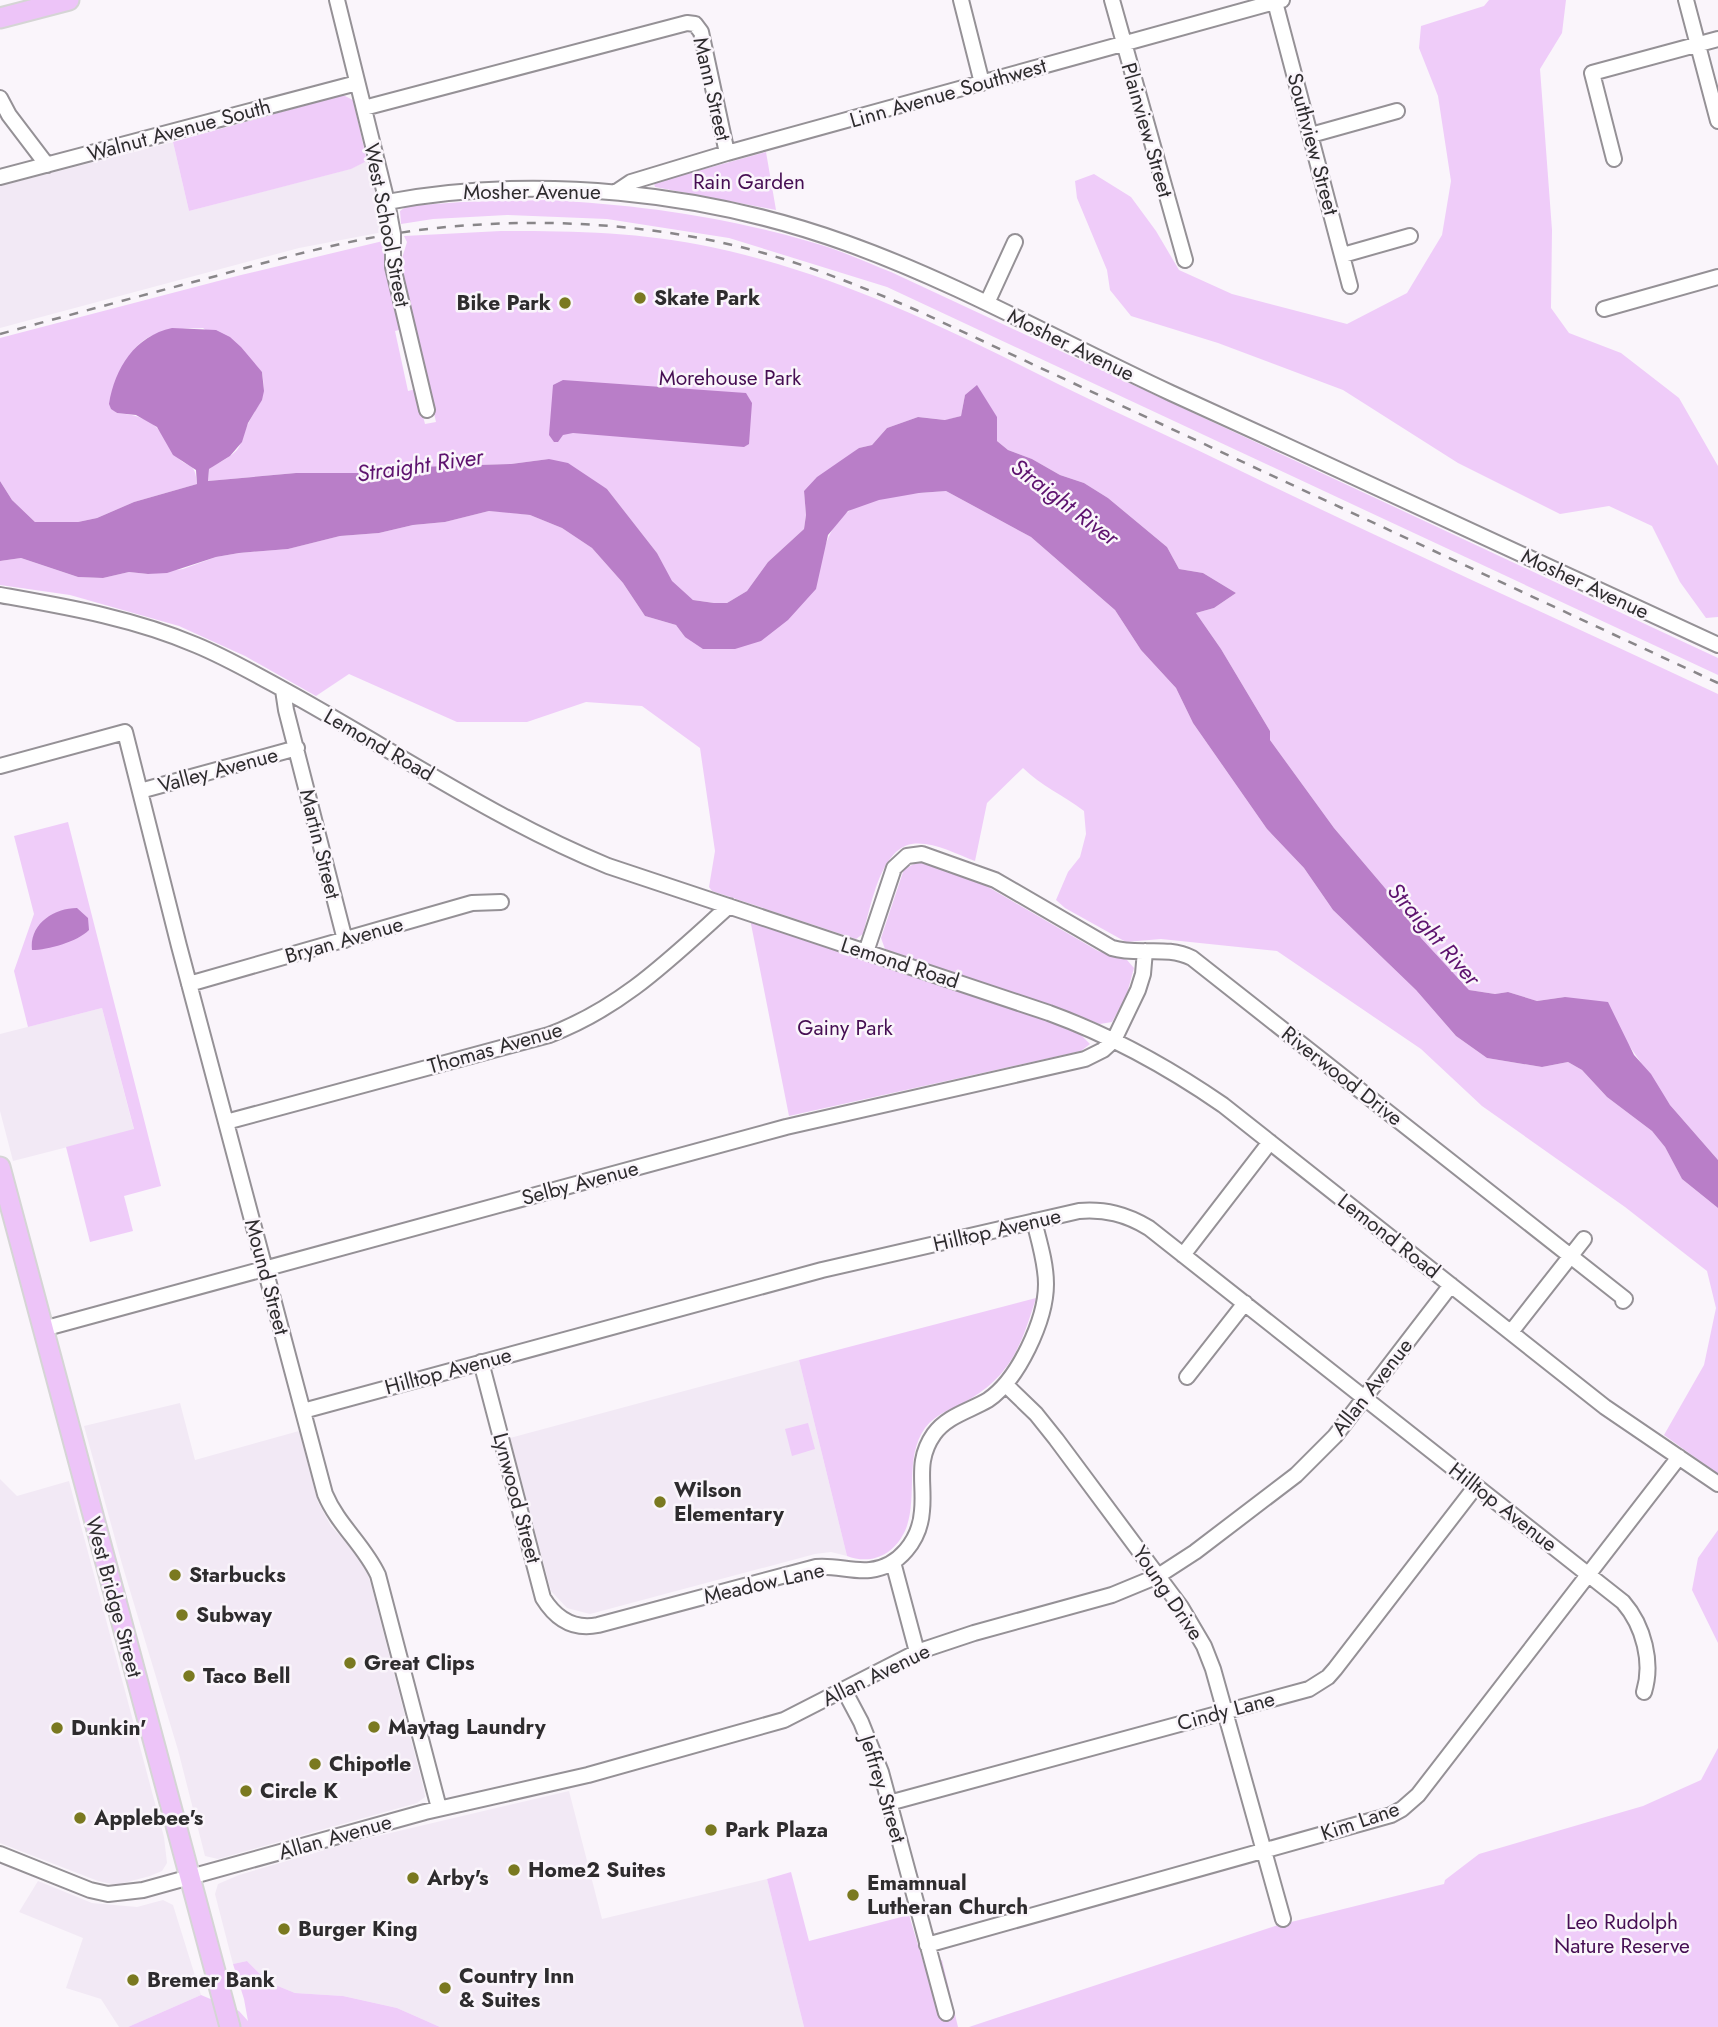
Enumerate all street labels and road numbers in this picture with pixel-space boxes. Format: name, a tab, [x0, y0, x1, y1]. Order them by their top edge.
street label: Mann Street	[686, 34, 738, 144]
street label: Linn Avenue Southwest	[846, 51, 1050, 135]
street label: Plainview Street	[1113, 59, 1181, 201]
street label: Southview Street	[1280, 70, 1346, 218]
street label: Walnut Avenue South	[84, 91, 274, 169]
street label: West School Street	[356, 140, 418, 310]
street label: Mosher Avenue	[463, 177, 601, 207]
street label: Mosher Avenue	[1003, 301, 1140, 389]
street label: Mosher Avenue	[1516, 541, 1654, 627]
street label: Lemond Road	[318, 701, 440, 789]
street label: Valley Avenue	[155, 740, 281, 800]
street label: Martin Street	[292, 786, 348, 902]
street label: Bryan Avenue	[281, 909, 407, 971]
street label: Lemond Road	[837, 930, 963, 996]
street label: Thomas Avenue	[424, 1014, 566, 1082]
street label: Riverwood Drive	[1275, 1019, 1409, 1133]
street label: Selby Avenue	[518, 1153, 642, 1213]
street label: Lemond Road	[1331, 1186, 1447, 1286]
street label: Hilltop Avenue	[930, 1201, 1064, 1259]
street label: Mound Street	[237, 1216, 297, 1338]
street label: Allan Avenue	[1324, 1332, 1420, 1442]
street label: Hilltop Avenue	[381, 1340, 515, 1402]
street label: Lynwood Street	[485, 1429, 549, 1567]
street label: Hilltop Avenue	[1442, 1455, 1564, 1559]
street label: West Bridge Street	[78, 1513, 150, 1681]
street label: Young Drive	[1125, 1540, 1211, 1646]
street label: Meadow Lane	[701, 1555, 827, 1611]
street label: Allan Avenue	[817, 1636, 935, 1714]
street label: Cindy Lane	[1174, 1684, 1278, 1738]
street label: Jeffrey Street	[852, 1729, 914, 1846]
street label: Kim Lane	[1317, 1794, 1404, 1848]
street label: Allan Avenue	[275, 1806, 395, 1867]

